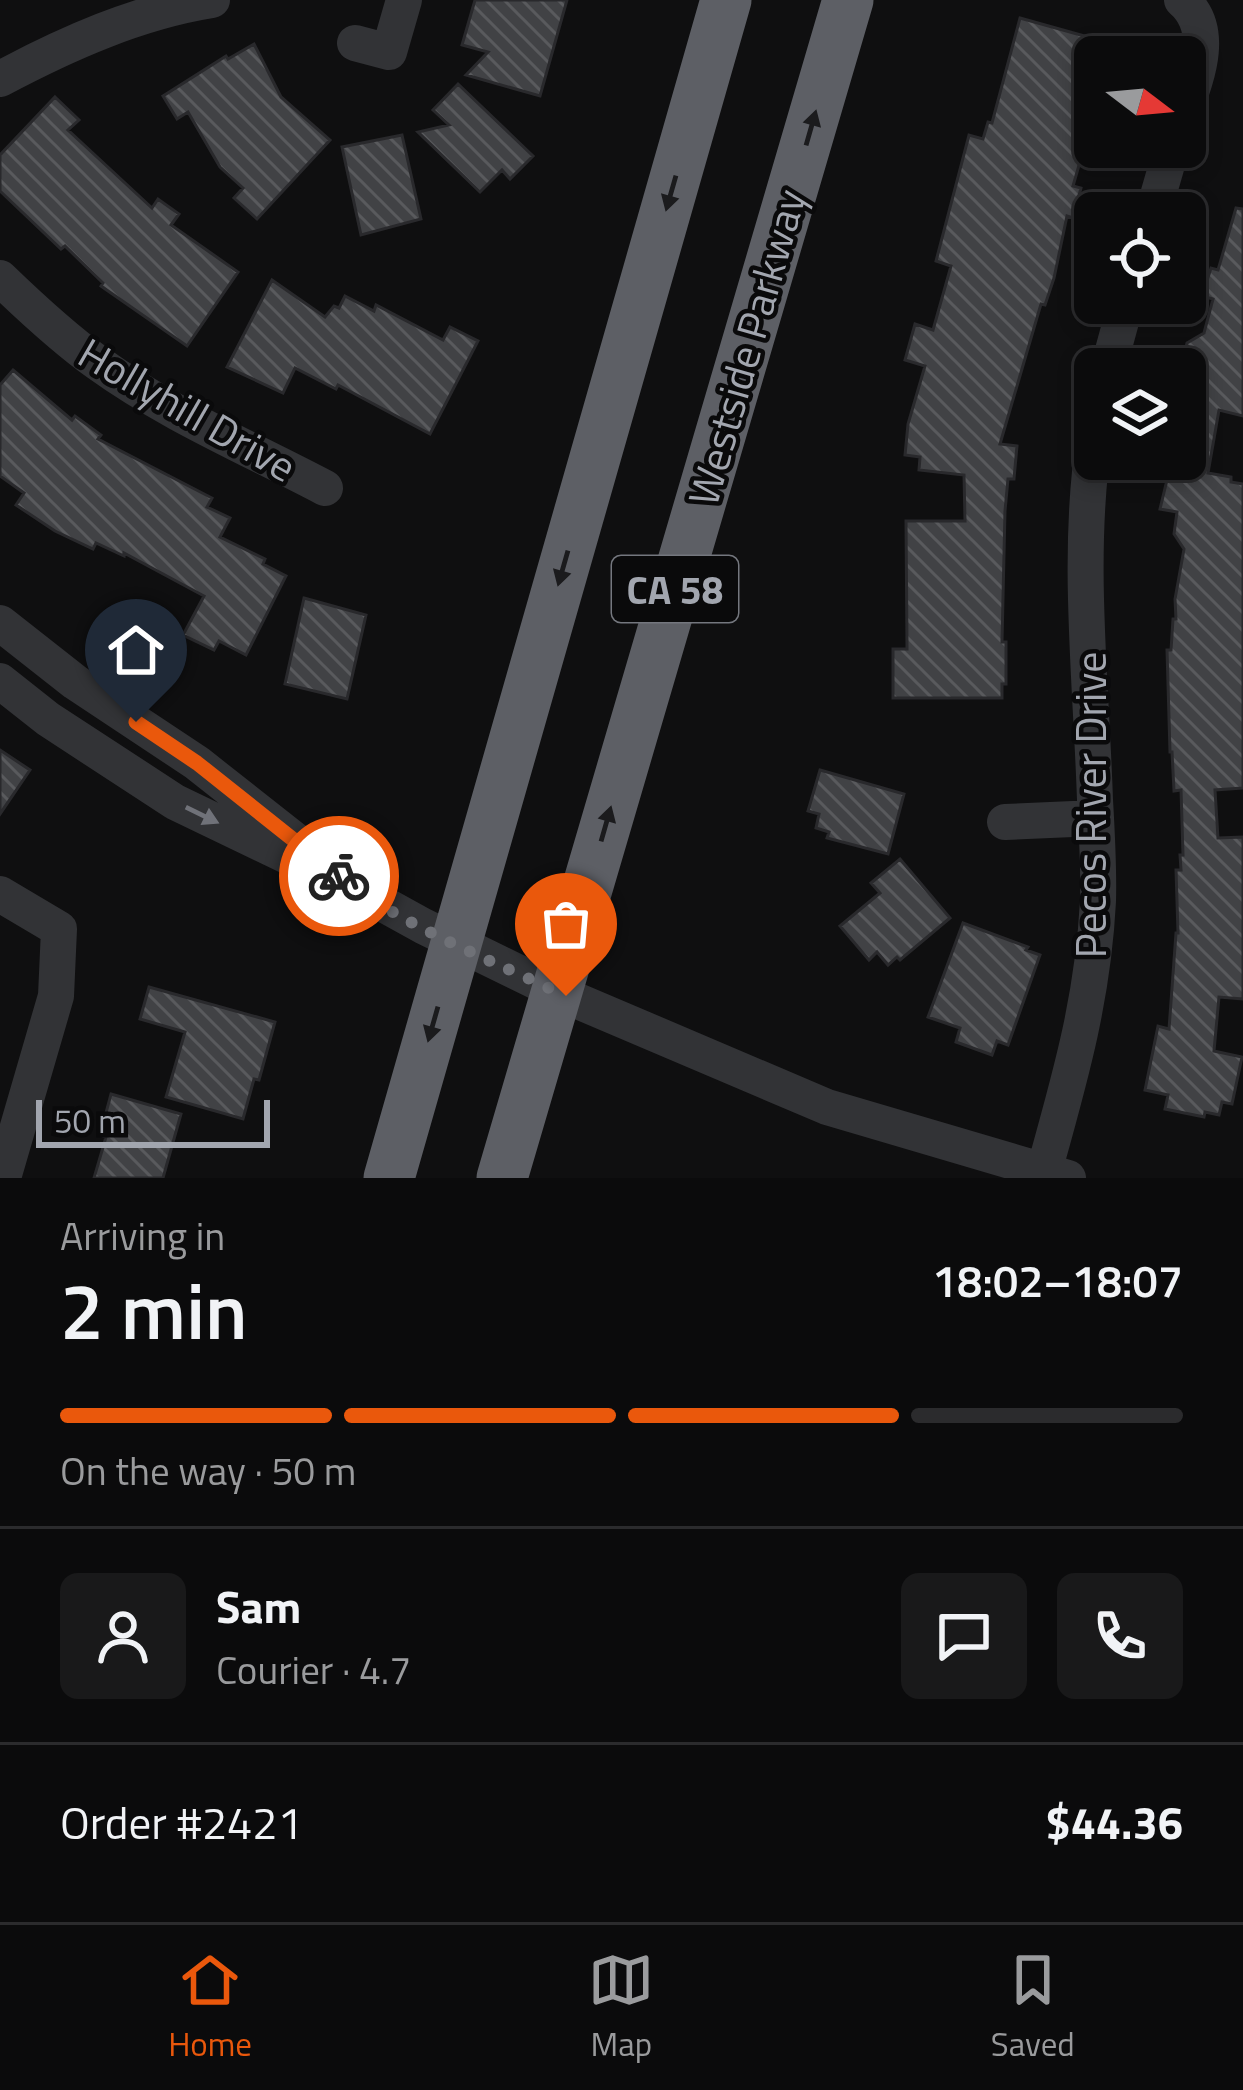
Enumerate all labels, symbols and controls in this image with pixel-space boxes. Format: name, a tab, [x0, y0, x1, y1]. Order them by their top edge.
north arrow	[1074, 36, 1206, 168]
map controls	[1074, 36, 1206, 480]
one-way arrow	[803, 109, 821, 145]
one-way arrow	[660, 175, 679, 212]
street label: Westside Parkway	[670, 181, 822, 513]
button: locate	[1074, 192, 1206, 324]
street label: Hollyhill Drive	[67, 321, 309, 497]
button: layers	[1074, 348, 1206, 480]
one-way arrow	[553, 550, 572, 587]
road number: CA 58	[612, 556, 738, 622]
pin	[85, 599, 187, 722]
icon: home	[103, 617, 169, 683]
street label: Pecos River Drive	[1058, 652, 1122, 958]
one-way arrow	[185, 805, 220, 825]
one-way arrow	[598, 805, 616, 842]
courier	[279, 816, 399, 936]
icon: bike	[306, 843, 372, 909]
pin	[515, 873, 617, 996]
icon: bag	[533, 891, 599, 957]
one-way arrow	[423, 1006, 442, 1043]
scale bar	[36, 1094, 270, 1147]
text: 50 m	[54, 1096, 126, 1146]
text: Arriving in	[60, 1206, 225, 1265]
text: 18:02–18:07	[932, 1246, 1183, 1314]
text: 2 min	[60, 1251, 248, 1369]
text: On the way · 50 m	[60, 1441, 356, 1500]
text: Sam	[216, 1572, 301, 1640]
button: person	[60, 1573, 186, 1699]
button: chat	[901, 1573, 1027, 1699]
button: phone	[1057, 1573, 1183, 1699]
text: Courier · 4.7	[216, 1640, 411, 1699]
text: Order #2421	[60, 1788, 303, 1856]
text: $44.36	[1045, 1788, 1183, 1856]
tab: Home	[168, 1947, 252, 2069]
tab: Map	[588, 1947, 654, 2069]
tab: Saved	[991, 1947, 1075, 2069]

